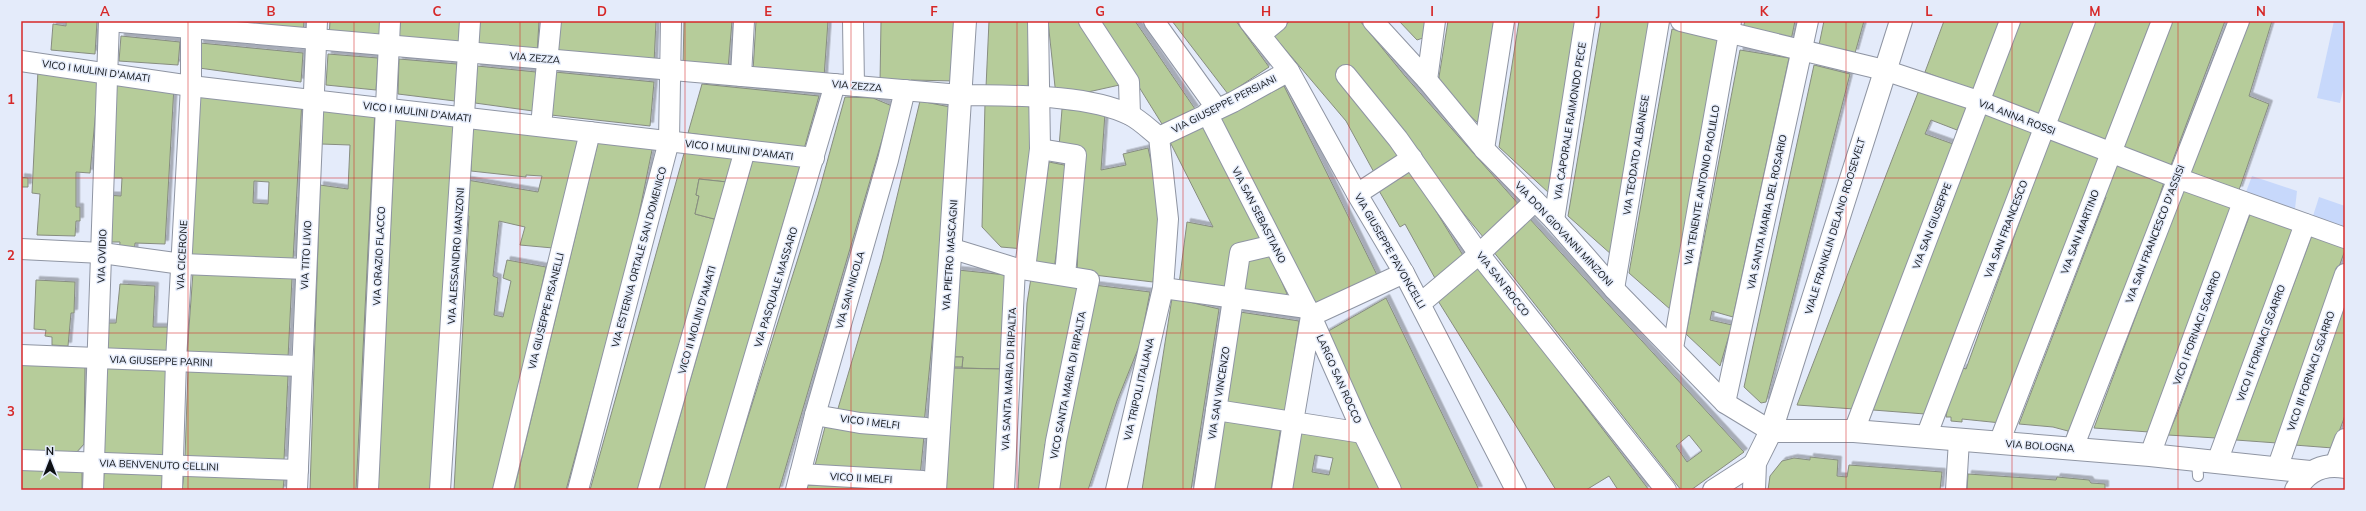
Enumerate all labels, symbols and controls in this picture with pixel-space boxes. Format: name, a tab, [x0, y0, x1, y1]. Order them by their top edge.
text: A	[100, 3, 110, 19]
text: B	[267, 3, 276, 19]
text: C	[433, 3, 442, 19]
text: D	[597, 3, 607, 19]
text: E	[764, 3, 772, 19]
text: F	[930, 3, 938, 19]
text: G	[1095, 3, 1105, 19]
text: H	[1261, 3, 1271, 19]
text: I	[1430, 3, 1434, 19]
text: J	[1596, 3, 1600, 19]
text: K	[1760, 3, 1770, 19]
text: L	[1925, 3, 1933, 19]
text: M	[2089, 3, 2101, 19]
text: N	[2256, 3, 2266, 19]
street label: VIA CAPORALE RAIMONDO PECE	[1551, 41, 1589, 201]
street label: VIA ZEZZA	[509, 49, 561, 67]
street label: VICO I MULINI D'AMATI	[41, 57, 151, 85]
street label: VIA GIUSEPPE PERSIANI	[1169, 72, 1279, 136]
street label: VIA ZEZZA	[831, 77, 883, 95]
text: 1	[7, 91, 15, 107]
street label: VIA TEODATO ALBANESE	[1620, 94, 1652, 216]
street label: VIA ANNA ROSSI	[1977, 96, 2057, 138]
street label: VICO I MULINI D'AMATI	[362, 99, 472, 125]
street label: VIA TENENTE ANTONIO PAOLILLO	[1682, 104, 1723, 266]
street label: VIA SANTA MARIA DEL ROSARIO	[1744, 133, 1790, 291]
street label: VIALE FRANKLIN DELANO ROOSEVELT	[1802, 136, 1868, 316]
street label: VICO I MULINI D'AMATI	[684, 137, 794, 163]
street label: VIA SAN FRANCESCO D'ASSISI	[2123, 163, 2187, 305]
street label: VIA ESTERNA ORTALE SAN DOMENICO	[609, 165, 669, 349]
street label: VIA SAN SEBASTIANO	[1229, 165, 1289, 266]
street label: VIA SAN FRANCESCO	[1981, 178, 2031, 280]
street label: VIA DON GIOVANNI MINZONI	[1512, 179, 1616, 289]
street label: VIA SAN GIUSEPPE	[1910, 181, 1954, 271]
street label: VIA ALESSANDRO MANZONI	[445, 187, 467, 325]
street label: VIA SAN MARTINO	[2058, 188, 2102, 276]
street label: VIA GIUSEPPE PAVONCELLI	[1352, 191, 1428, 311]
street label: VIA PIETRO MASCAGNI	[940, 199, 960, 311]
street label: VIA ORAZIO FLACCO	[370, 206, 388, 306]
street label: VIA CICERONE	[174, 220, 190, 290]
street label: VIA TITO LIVIO	[298, 220, 314, 290]
street label: VIA PASQUALE MASSARO	[751, 225, 801, 349]
street label: VIA OVIDIO	[95, 228, 109, 283]
text: 2	[7, 247, 15, 263]
street label: VIA SAN NICOLA	[833, 249, 867, 330]
street label: VIA SAN ROCCO	[1474, 249, 1533, 319]
street label: VIA GIUSEPPE PISANELLI	[525, 251, 567, 371]
street label: VICO II MOLINI D'AMATI	[675, 264, 719, 376]
street label: VICO I FORNACI SGARRO	[2170, 269, 2224, 387]
street label: VICO II FORNACI SGARRO	[2234, 282, 2288, 403]
street label: VIA SANTA MARIA DI RIPALTA	[999, 306, 1019, 451]
street label: VICO SANTA MARIA DI RIPALTA	[1047, 309, 1089, 460]
street label: VICO III FORNACI SGARRO	[2284, 309, 2338, 433]
street label: LARGO SAN ROCCO	[1313, 332, 1365, 426]
street label: VIA TRIPOLI ITALIANA	[1121, 336, 1157, 442]
street label: VIA SAN VINCENZO	[1205, 345, 1233, 440]
street label: VIA GIUSEPPE PARINI	[109, 353, 213, 369]
text: 3	[7, 403, 15, 419]
street label: VICO I MELFI	[840, 412, 900, 432]
street label: VIA BOLOGNA	[2005, 437, 2076, 455]
north arrow	[30, 441, 70, 481]
text: N	[46, 444, 54, 458]
street label: VIA BENVENUTO CELLINI	[99, 456, 219, 474]
street label: VICO II MELFI	[829, 470, 893, 486]

